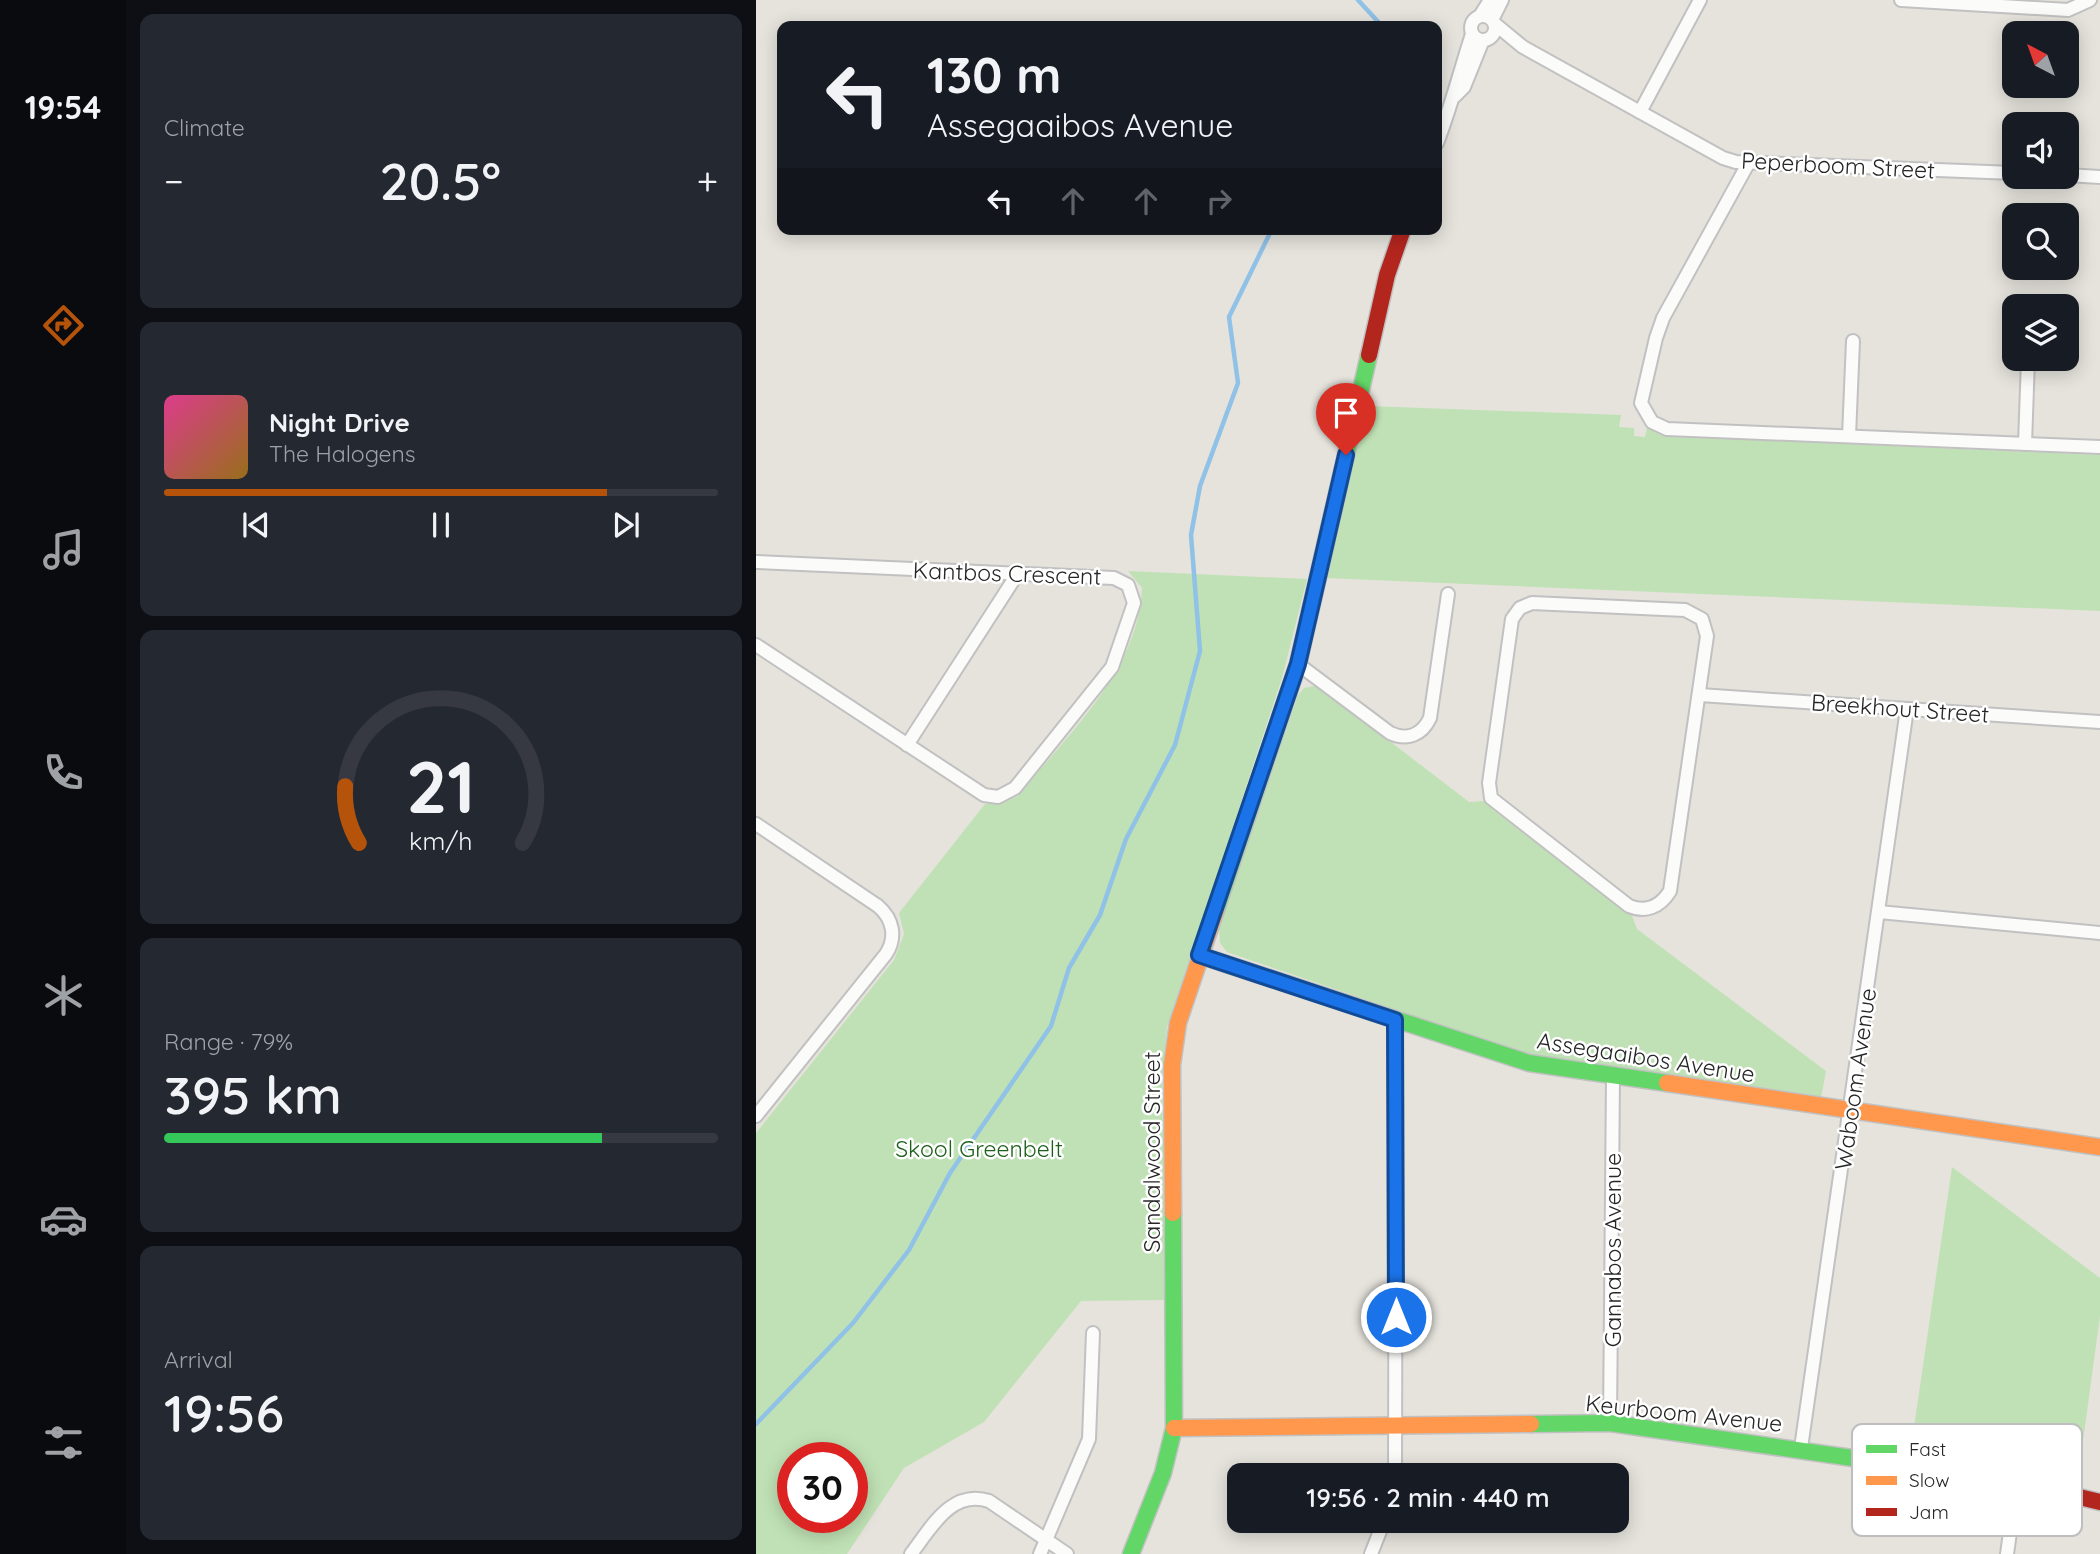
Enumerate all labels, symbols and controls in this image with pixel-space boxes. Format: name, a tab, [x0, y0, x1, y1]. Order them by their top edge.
north arrow	[2002, 21, 2079, 98]
map controls	[2002, 21, 2079, 371]
text: 130 m	[927, 44, 1061, 105]
icon: left	[812, 49, 903, 140]
text: 19:54	[25, 87, 101, 127]
text: Assegaaibos Avenue	[927, 105, 1233, 145]
button: sound	[2002, 112, 2079, 189]
text: Climate	[164, 113, 245, 142]
street label: Peperboom Street	[1740, 145, 1936, 185]
text: 20.5°	[379, 148, 501, 213]
text: −	[164, 157, 184, 205]
text: +	[697, 157, 718, 205]
icon: left	[981, 182, 1019, 220]
icon: ahead	[1054, 182, 1092, 220]
icon: ahead	[1127, 182, 1165, 220]
icon: right	[1200, 182, 1238, 220]
button: search	[2002, 203, 2079, 280]
button: layers	[2002, 294, 2079, 371]
icon: directions	[39, 301, 88, 350]
pin	[1316, 383, 1376, 455]
icon: arrive	[1327, 394, 1365, 432]
text: Night Drive	[269, 406, 410, 439]
text: The Halogens	[269, 439, 416, 468]
icon: previous	[237, 506, 275, 544]
icon: pause	[422, 506, 460, 544]
icon: next	[607, 506, 645, 544]
icon: music	[39, 525, 88, 574]
street label: Kantbos Crescent	[912, 555, 1102, 591]
street label: Breekhout Street	[1810, 687, 1990, 729]
text: 21	[406, 740, 476, 831]
icon: phone	[39, 748, 88, 797]
text: km/h	[409, 825, 473, 856]
icon: climate	[39, 971, 88, 1020]
street label: Waboom Avenue	[1828, 986, 1882, 1172]
street label: Assegaaibos Avenue	[1535, 1025, 1757, 1089]
text: Range · 79%	[164, 1027, 293, 1056]
street label: Sandalwood Street	[1137, 1051, 1166, 1253]
text: 395 km	[164, 1062, 342, 1127]
park label: Skool Greenbelt	[895, 1134, 1063, 1163]
street label: Gannabos Avenue	[1598, 1153, 1627, 1347]
icon: car	[39, 1195, 88, 1244]
position arrow	[1359, 1280, 1433, 1354]
text: Arrival	[164, 1345, 233, 1374]
text: 19:56	[164, 1380, 284, 1445]
street label: Keurboom Avenue	[1584, 1388, 1784, 1438]
icon: filters	[39, 1418, 88, 1467]
legend	[1852, 1424, 2082, 1536]
text: Fast	[1909, 1437, 1946, 1461]
speed limit sign: 30	[777, 1442, 868, 1533]
text: Slow	[1909, 1468, 1950, 1492]
text: 19:56 · 2 min · 440 m	[1306, 1481, 1550, 1514]
text: Jam	[1909, 1500, 1949, 1524]

